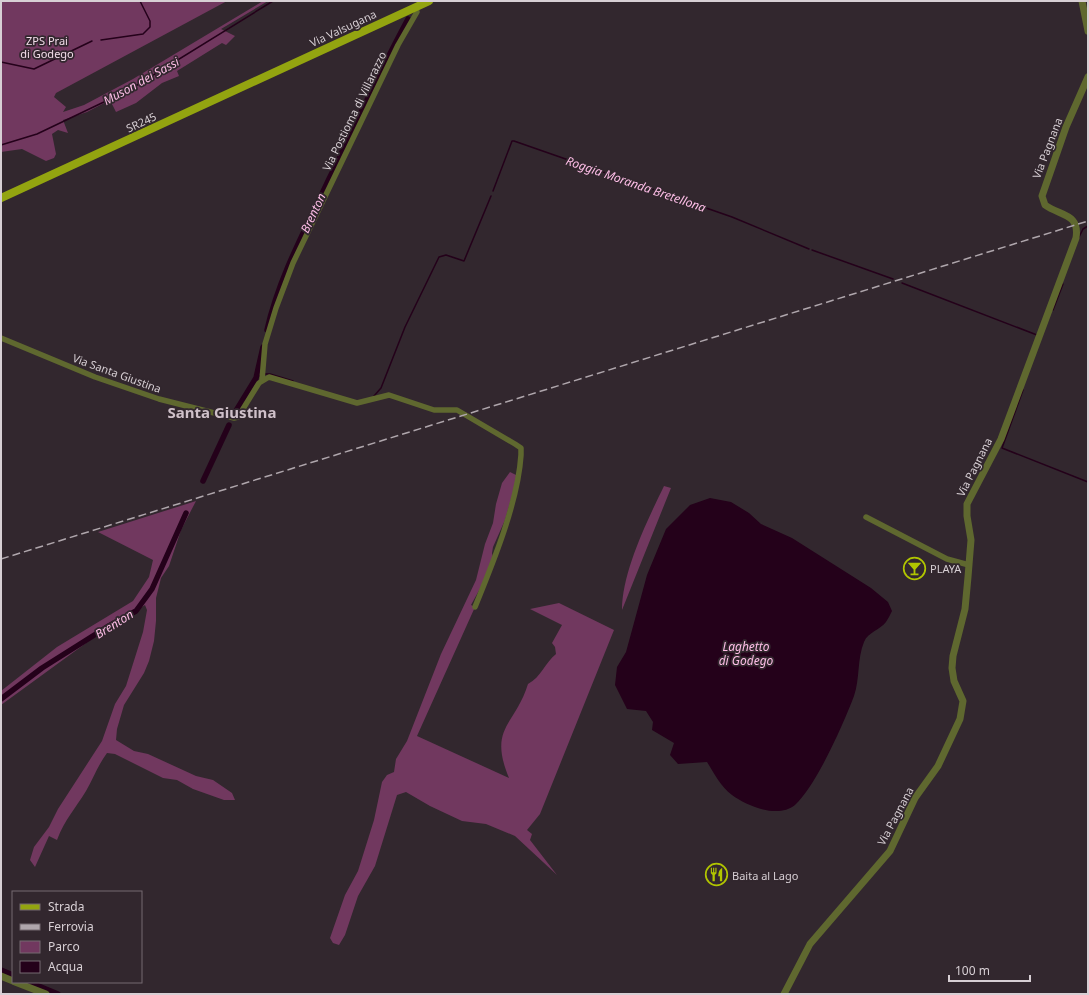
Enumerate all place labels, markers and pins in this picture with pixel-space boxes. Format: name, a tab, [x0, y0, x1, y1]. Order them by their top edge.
bar icon: PLAYA	[901, 555, 927, 581]
place label: PLAYA	[930, 561, 962, 576]
restaurant icon: Baita al Lago	[704, 862, 730, 888]
place label: Baita al Lago	[732, 868, 799, 883]

